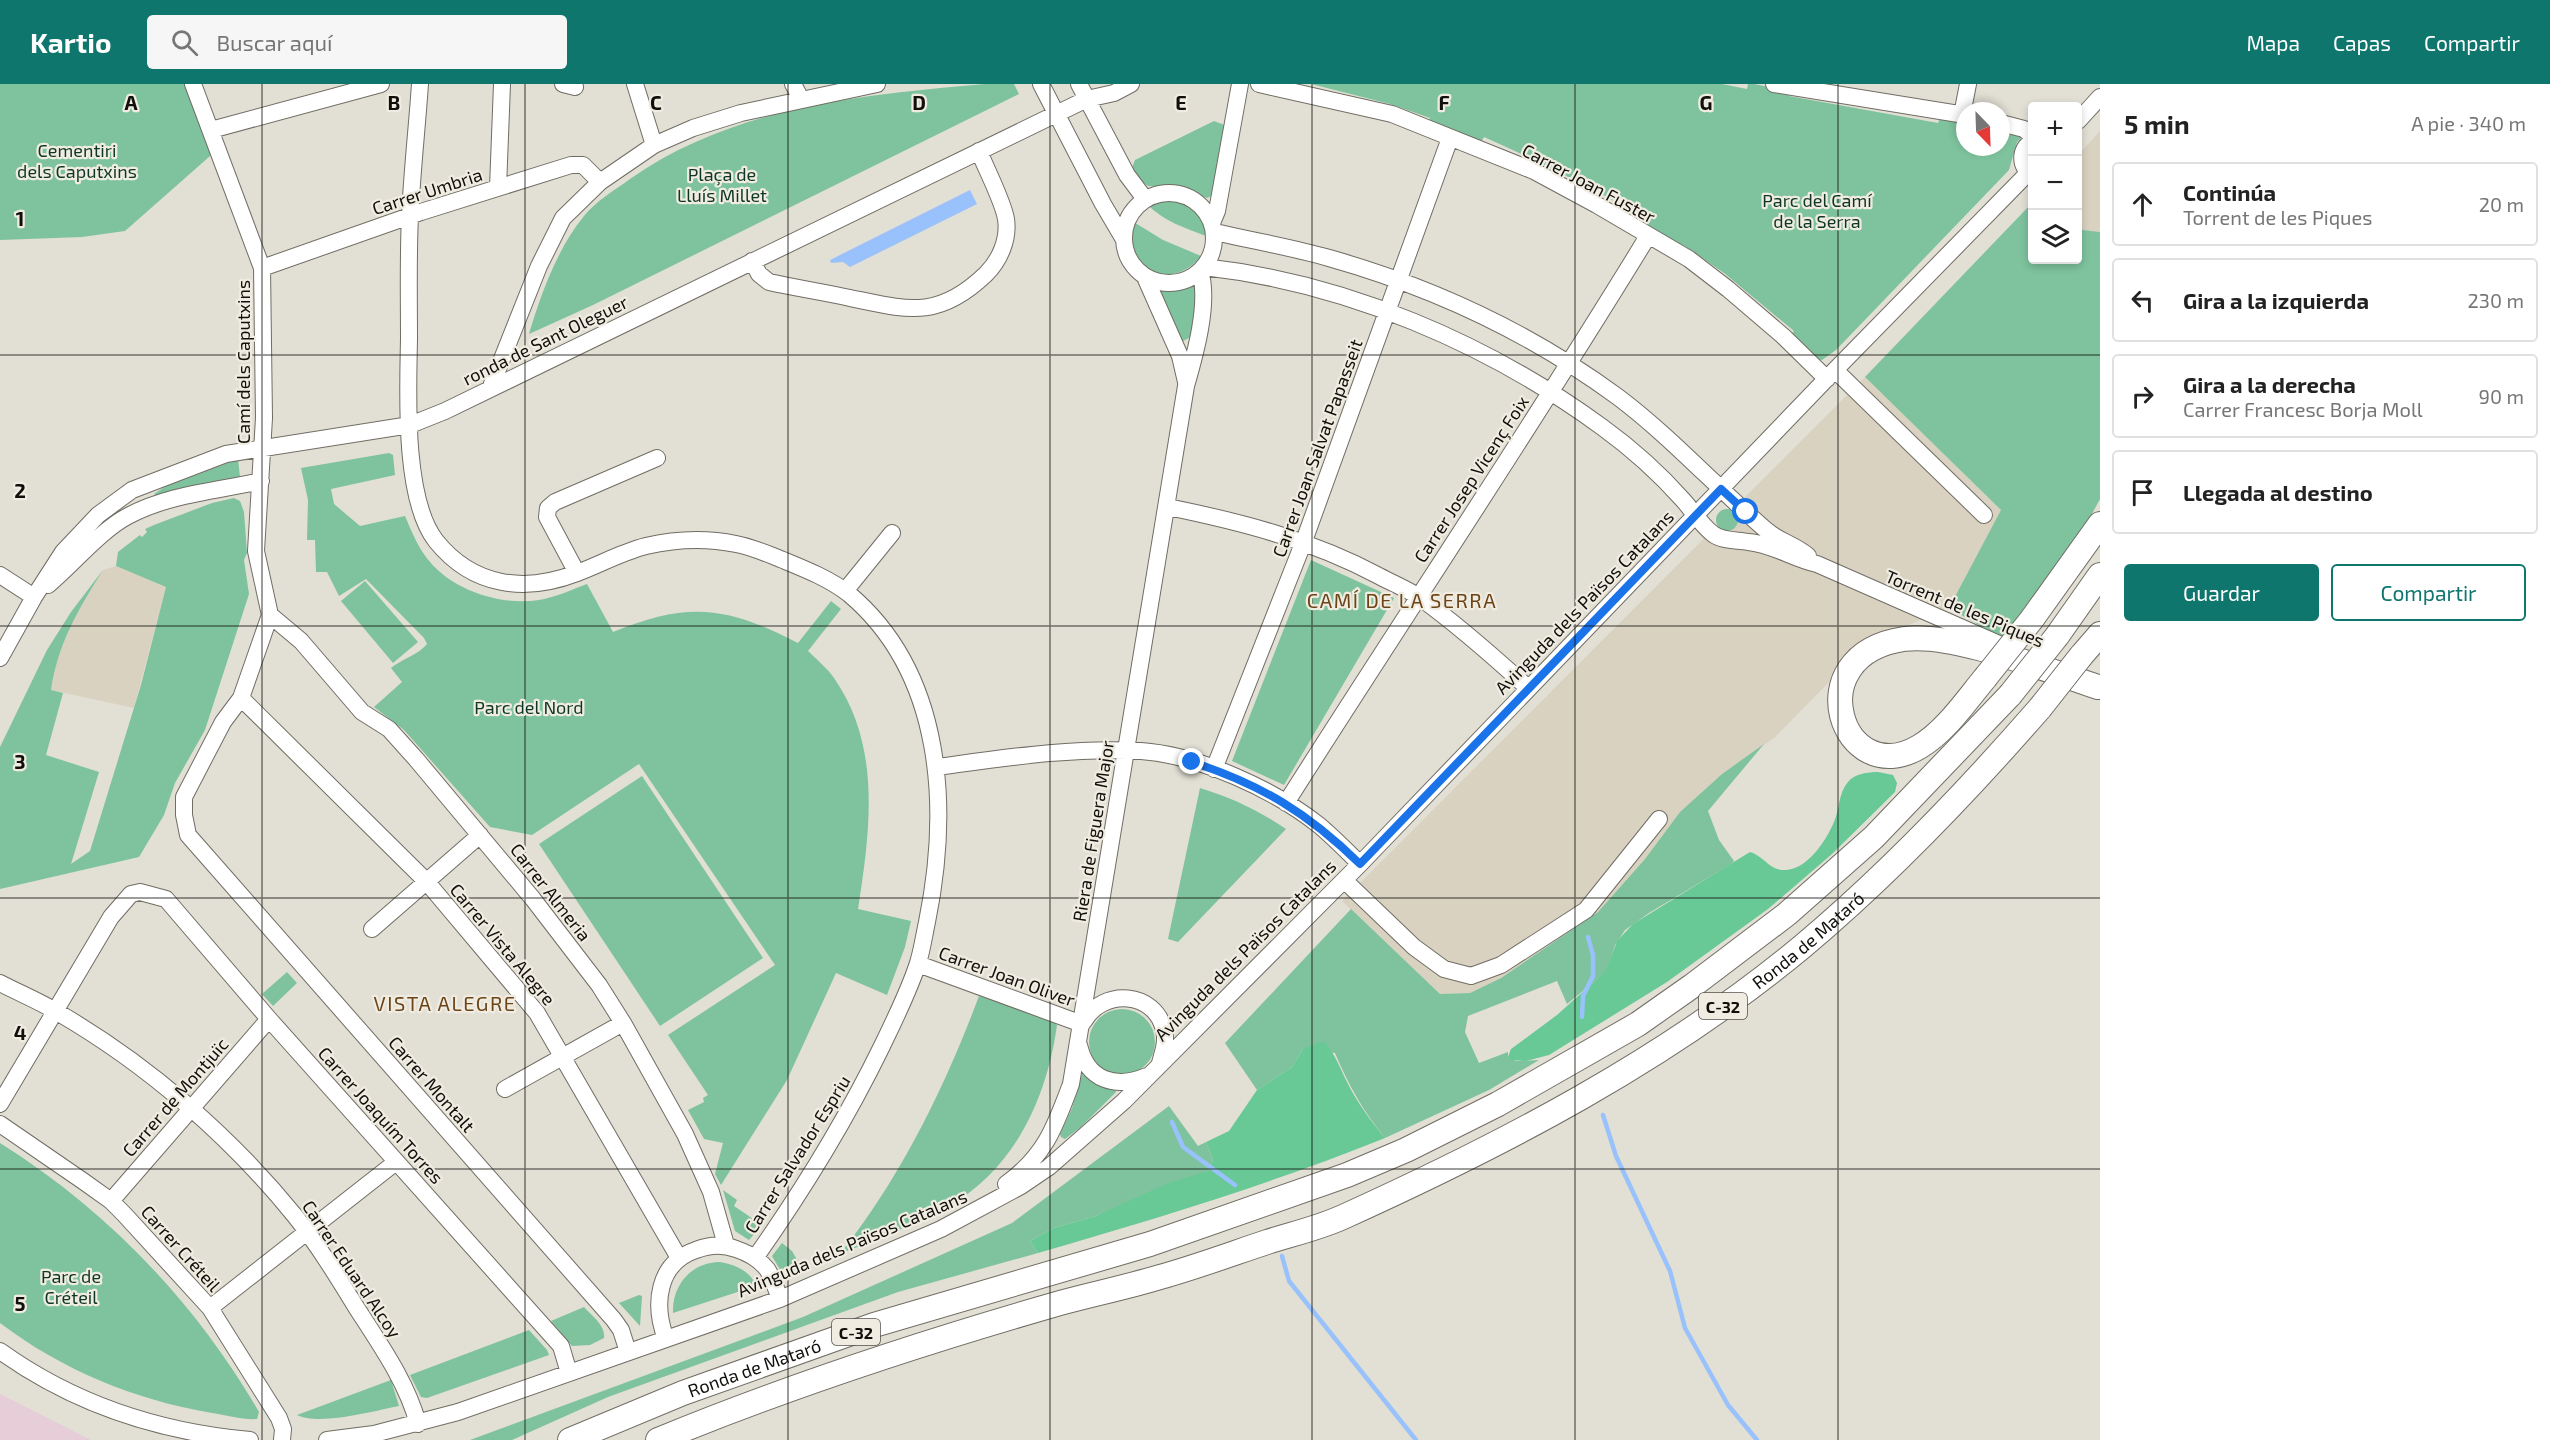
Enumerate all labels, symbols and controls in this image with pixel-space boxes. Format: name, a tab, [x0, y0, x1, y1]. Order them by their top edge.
search box	[147, 15, 567, 69]
text: Kartio	[30, 25, 111, 59]
icon: search	[168, 26, 201, 59]
text: Buscar aquí	[216, 29, 333, 55]
text: Mapa	[2246, 30, 2300, 55]
text: Capas	[2333, 30, 2391, 55]
text: Compartir	[2424, 30, 2520, 55]
text: A	[124, 90, 138, 114]
text: B	[388, 90, 400, 114]
text: C	[650, 90, 662, 114]
text: D	[912, 90, 926, 114]
text: E	[1175, 90, 1187, 114]
text: F	[1438, 90, 1450, 114]
text: G	[1700, 90, 1712, 114]
north arrow	[1956, 102, 2010, 156]
map controls	[2028, 102, 2082, 264]
button: +	[2028, 102, 2082, 156]
text: 5 min	[2124, 108, 2190, 139]
text: A pie · 340 m	[2411, 111, 2526, 135]
park label: Cementiri dels Caputxins	[17, 139, 137, 182]
street label: Carrer Joan Fuster	[1519, 139, 1659, 227]
button: −	[2028, 156, 2082, 210]
street label: Carrer Umbria	[369, 163, 485, 219]
park label: Plaça de Lluís Millet	[677, 163, 767, 206]
text: Continúa	[2183, 179, 2276, 205]
icon: ahead	[2126, 188, 2159, 221]
park label: Parc del Camí de la Serra	[1762, 189, 1872, 232]
text: 20 m	[2479, 192, 2524, 216]
text: Torrent de les Piques	[2183, 205, 2372, 229]
text: 1	[16, 206, 24, 230]
button: layers	[2028, 210, 2082, 264]
street label: Camí dels Caputxins	[232, 280, 254, 444]
icon: left	[2126, 284, 2159, 317]
text: Gira a la izquierda	[2183, 287, 2369, 313]
text: 230 m	[2468, 288, 2524, 312]
street label: ronda de Sant Oleguer	[459, 290, 631, 390]
street label: Carrer Joan Salvat Papasseit	[1267, 336, 1367, 560]
text: Gira a la derecha	[2183, 371, 2356, 397]
icon: right	[2126, 380, 2159, 413]
text: 90 m	[2479, 384, 2524, 408]
street label: Carrer Josep Vicenç Foix	[1409, 391, 1534, 567]
text: Carrer Francesc Borja Moll	[2183, 397, 2423, 421]
icon: arrive	[2126, 476, 2159, 509]
text: 2	[14, 478, 26, 502]
text: Llegada al destino	[2183, 479, 2373, 505]
route start	[1732, 498, 1758, 524]
street label: Avinguda dels Països Catalans	[1490, 505, 1678, 699]
button: Guardar	[2124, 564, 2319, 621]
button: Compartir	[2331, 564, 2526, 621]
street label: Torrent de les Piques	[1882, 565, 2048, 651]
district label: CAMÍ DE LA SERRA	[1307, 588, 1497, 612]
park label: Parc del Nord	[474, 696, 584, 718]
street label: Riera de Figuera Major	[1068, 739, 1118, 923]
route end	[1178, 748, 1204, 774]
text: 3	[14, 749, 26, 773]
street label: Carrer Almeria	[506, 839, 596, 945]
street label: Avinguda dels Països Catalans	[1150, 855, 1340, 1045]
street label: Carrer Vista Alegre	[446, 879, 560, 1009]
street label: Ronda de Mataró	[1748, 887, 1869, 993]
street label: Carrer Joan Oliver	[936, 941, 1078, 1011]
district label: VISTA ALEGRE	[374, 991, 516, 1015]
road number: C-32	[1699, 993, 1747, 1019]
text: 4	[14, 1020, 27, 1044]
street label: Carrer Montalt	[384, 1031, 480, 1137]
street label: Carrer de Montjuïc	[117, 1033, 233, 1161]
street label: Carrer Joaquím Torres	[314, 1042, 448, 1188]
street label: Carrer Salvador Espriu	[739, 1071, 855, 1237]
street label: Avinguda dels Països Catalans	[734, 1185, 970, 1301]
street label: Carrer Eduard Alcoy	[298, 1196, 406, 1342]
street label: Carrer Créteil	[137, 1200, 226, 1296]
park label: Parc de Créteil	[41, 1265, 101, 1308]
text: 5	[14, 1291, 26, 1315]
road number: C-32	[832, 1319, 880, 1345]
street label: Ronda de Mataró	[685, 1334, 824, 1401]

